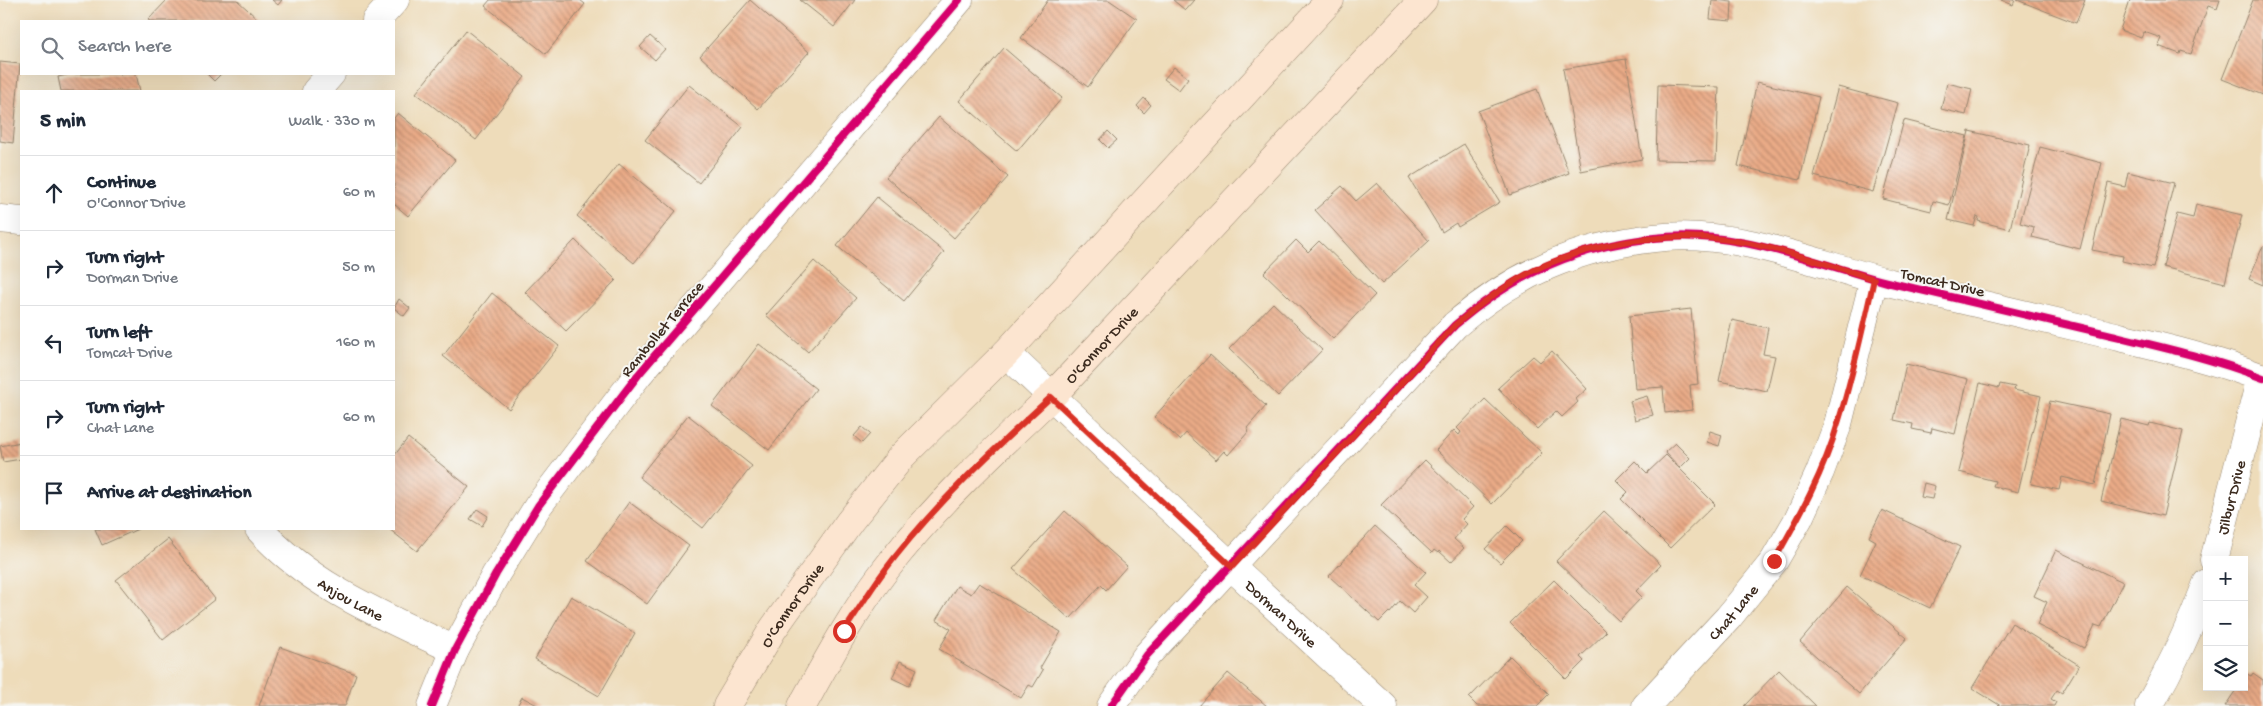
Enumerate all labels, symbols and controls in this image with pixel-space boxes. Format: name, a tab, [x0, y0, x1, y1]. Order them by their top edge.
search box	[20, 20, 395, 75]
icon: search	[38, 34, 66, 62]
text: Search here	[78, 36, 172, 59]
text: 5 min	[40, 110, 85, 135]
text: Walk · 330 m	[288, 113, 375, 132]
text: Continue	[87, 172, 156, 195]
icon: ahead	[40, 179, 68, 207]
text: 60 m	[343, 184, 375, 203]
text: O'Connor Drive	[87, 195, 186, 214]
text: Turn right	[87, 247, 163, 270]
icon: right	[40, 254, 68, 282]
text: 50 m	[342, 259, 375, 278]
street label: Tomcat Drive	[1898, 265, 1987, 303]
text: Dorman Drive	[87, 270, 178, 289]
street label: Rambollet Terrace	[618, 278, 710, 382]
street label: O'Connor Drive	[1063, 303, 1144, 389]
text: Turn left	[87, 322, 151, 345]
icon: left	[40, 329, 68, 357]
text: 160 m	[336, 334, 375, 353]
text: Tomcat Drive	[87, 345, 172, 364]
text: Turn right	[87, 397, 163, 420]
icon: right	[40, 404, 68, 432]
text: 60 m	[343, 409, 375, 428]
text: Chat Lane	[87, 420, 154, 439]
street label: Jilbur Drive	[2215, 458, 2252, 537]
icon: arrive	[40, 479, 68, 507]
text: Arrive at destination	[87, 482, 251, 505]
route end	[1763, 550, 1786, 573]
map controls	[2203, 556, 2248, 691]
button: +	[2203, 556, 2248, 601]
street label: O'Connor Drive	[758, 560, 830, 652]
street label: Anjou Lane	[313, 575, 386, 628]
street label: Dorman Drive	[1239, 577, 1320, 654]
street label: Chat Lane	[1706, 582, 1764, 646]
button: −	[2203, 601, 2248, 646]
route start	[833, 620, 856, 643]
button: layers	[2203, 646, 2248, 691]

